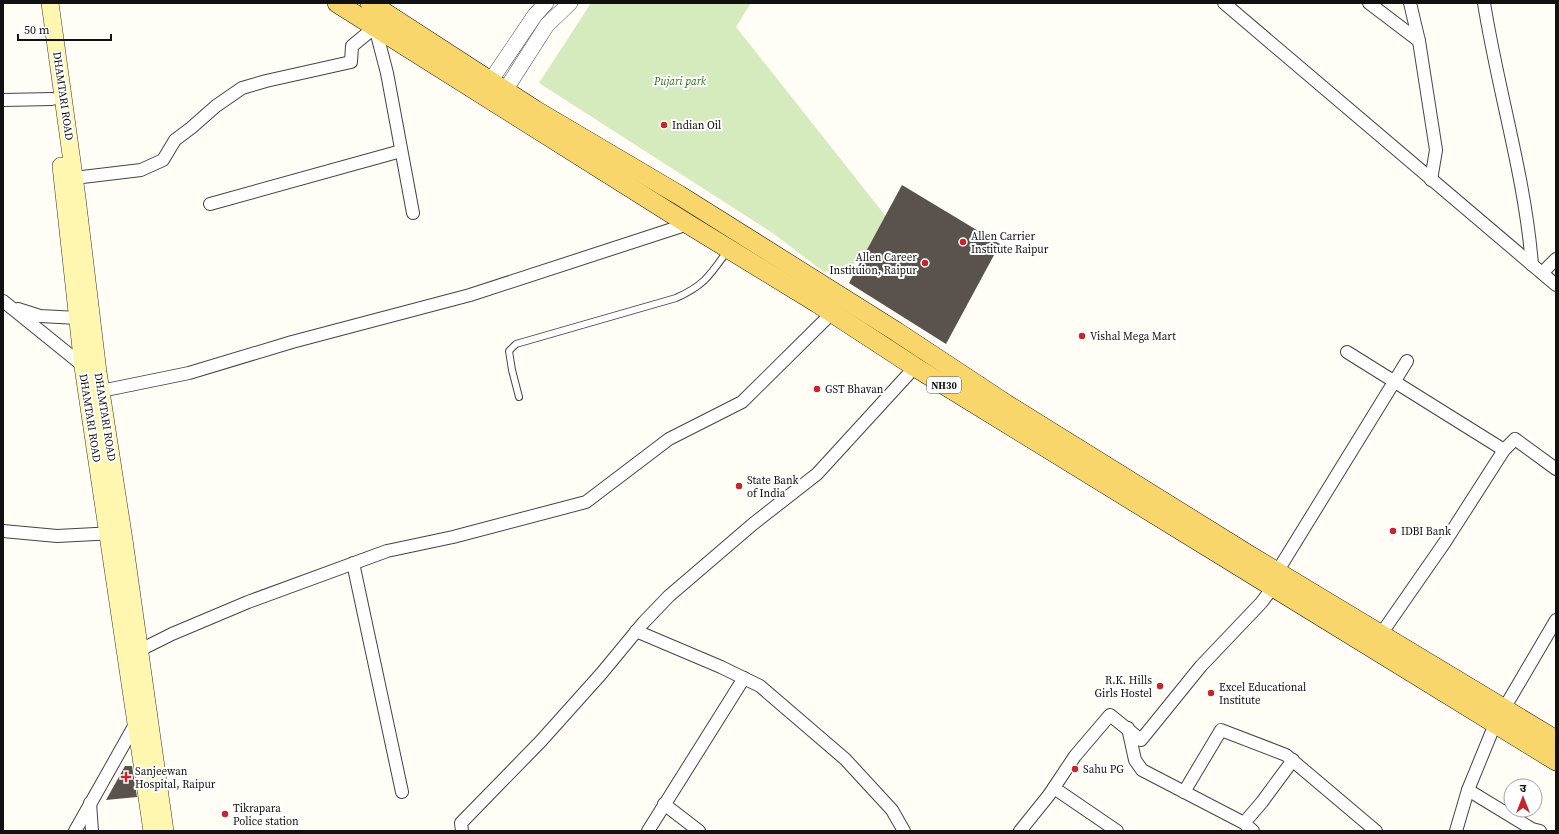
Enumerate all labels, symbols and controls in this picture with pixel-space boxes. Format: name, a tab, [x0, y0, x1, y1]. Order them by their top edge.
scale bar	[18, 16, 111, 42]
text: 50 m	[24, 22, 50, 38]
street label: DHAMTARI ROAD	[49, 51, 77, 142]
park label: Pujari park	[653, 74, 707, 89]
place label: Indian Oil	[672, 118, 721, 133]
marker: Indian Oil	[659, 120, 669, 130]
place label: Allen Carrier Institute Raipur	[971, 229, 1049, 257]
marker: Allen Carrier Institute Raipur	[958, 237, 968, 247]
place label: Allen Career Instituion, Raipur	[829, 250, 917, 278]
marker: Allen Career Instituion, Raipur	[920, 258, 930, 268]
place label: Vishal Mega Mart	[1090, 329, 1176, 344]
marker: Vishal Mega Mart	[1077, 331, 1087, 341]
street label: DHAMTARI ROAD	[91, 372, 119, 462]
street label: DHAMTARI ROAD	[76, 373, 104, 463]
road number: NH30	[927, 377, 961, 393]
place label: GST Bhavan	[825, 382, 884, 397]
marker: GST Bhavan	[812, 384, 822, 394]
place label: State Bank of India	[747, 473, 800, 501]
marker: State Bank of India	[734, 481, 744, 491]
place label: IDBI Bank	[1401, 524, 1452, 539]
marker: IDBI Bank	[1388, 526, 1398, 536]
place label: R.K. Hills Girls Hostel	[1094, 673, 1152, 701]
place label: Excel Educational Institute	[1219, 680, 1306, 708]
marker: R.K. Hills Girls Hostel	[1155, 681, 1165, 691]
marker: Excel Educational Institute	[1206, 688, 1216, 698]
place label: Sahu PG	[1083, 762, 1124, 777]
place label: Sanjeewan Hospital, Raipur	[135, 764, 216, 792]
marker: Sahu PG	[1070, 764, 1080, 774]
marker: Sanjeewan Hospital, Raipur	[120, 771, 132, 783]
north arrow	[1503, 778, 1543, 818]
text: उ	[1520, 781, 1527, 796]
place label: Tikrapara Police station	[233, 801, 299, 829]
marker: Tikrapara Police station	[220, 809, 230, 819]

